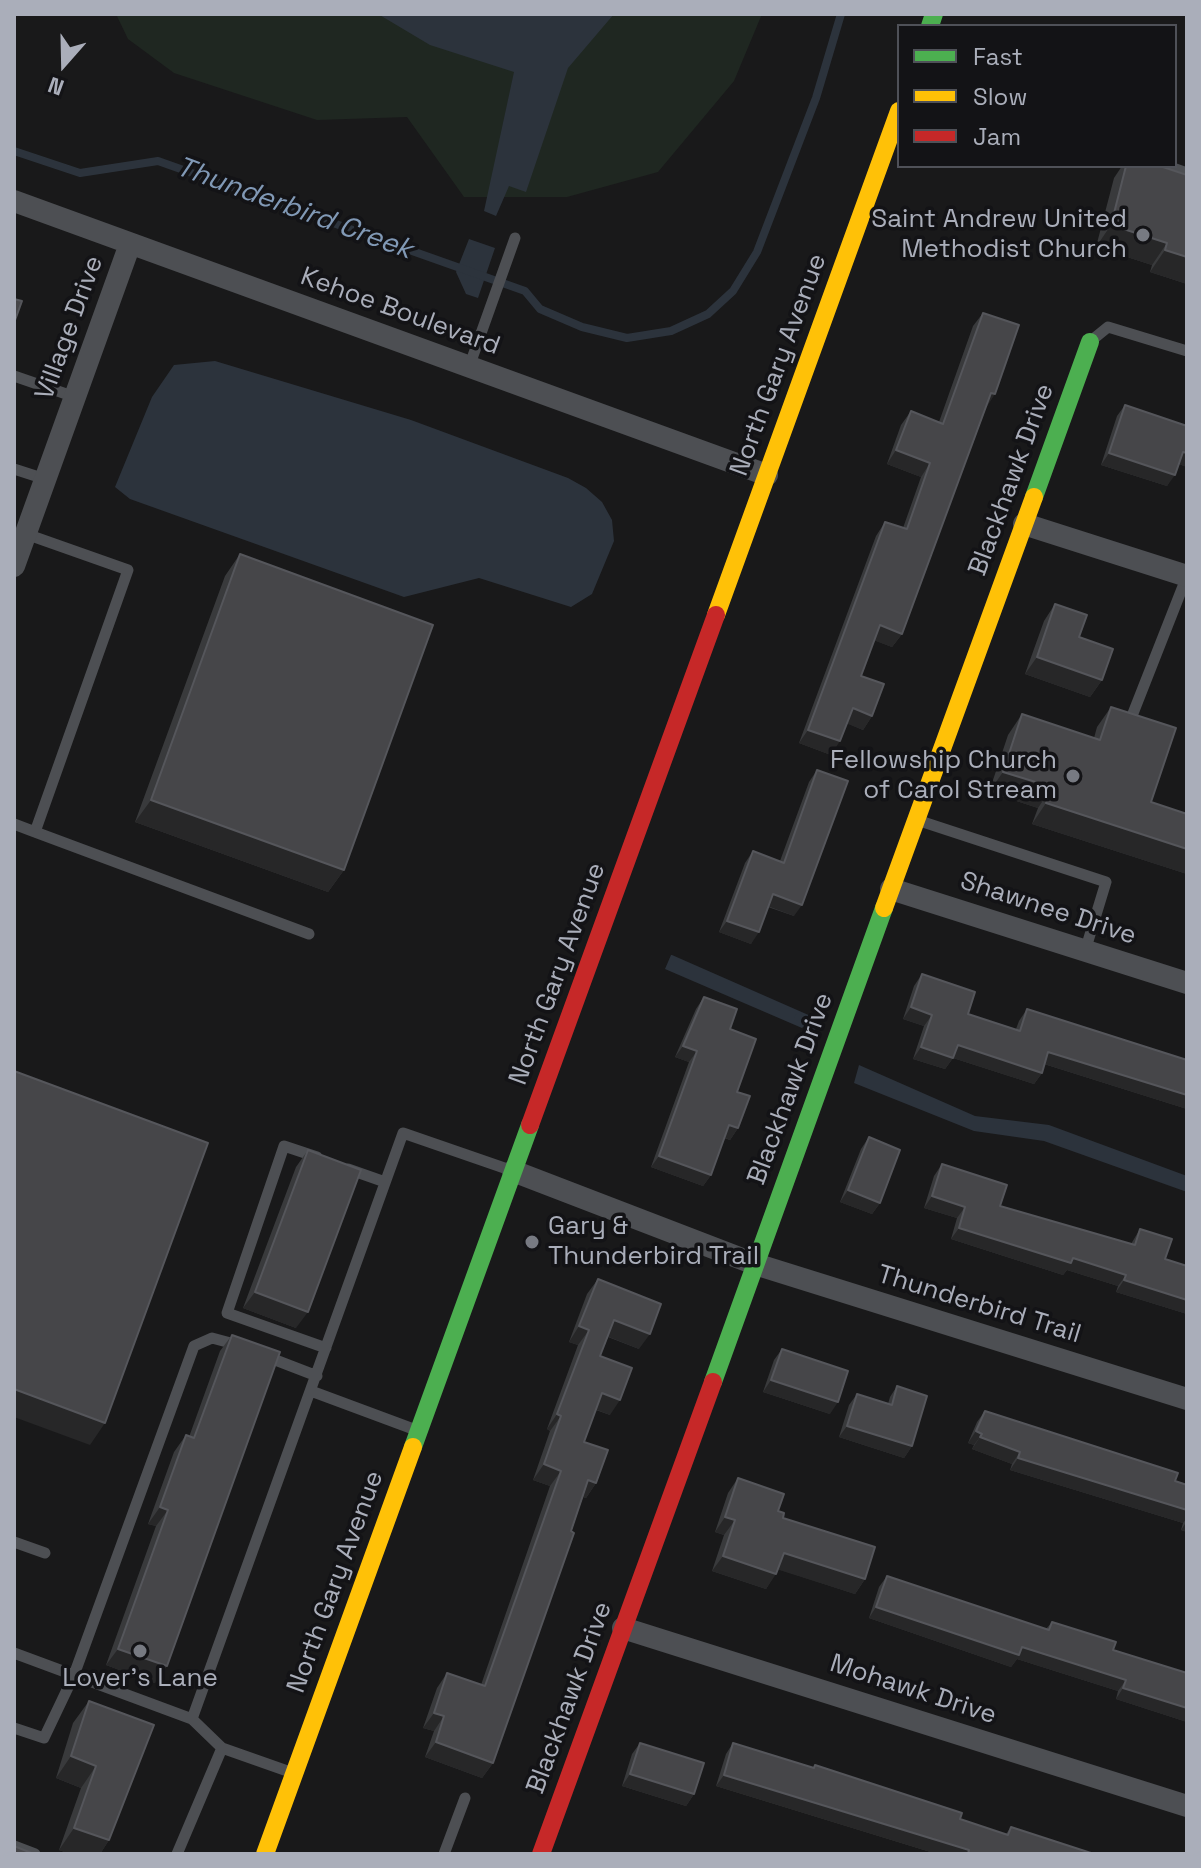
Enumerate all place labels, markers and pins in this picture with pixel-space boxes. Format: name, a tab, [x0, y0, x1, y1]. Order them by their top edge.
place label: Saint Andrew United Methodist Church	[871, 204, 1127, 266]
marker: Saint Andrew United Methodist Church	[1134, 226, 1152, 244]
place label: Fellowship Church of Carol Stream	[830, 745, 1057, 806]
marker: Fellowship Church of Carol Stream	[1064, 767, 1082, 785]
place label: Gary & Thunderbird Trail	[548, 1211, 759, 1272]
marker: Gary & Thunderbird Trail	[523, 1233, 541, 1251]
marker: Lover's Lane	[131, 1642, 149, 1660]
place label: Lover's Lane	[62, 1663, 218, 1695]

